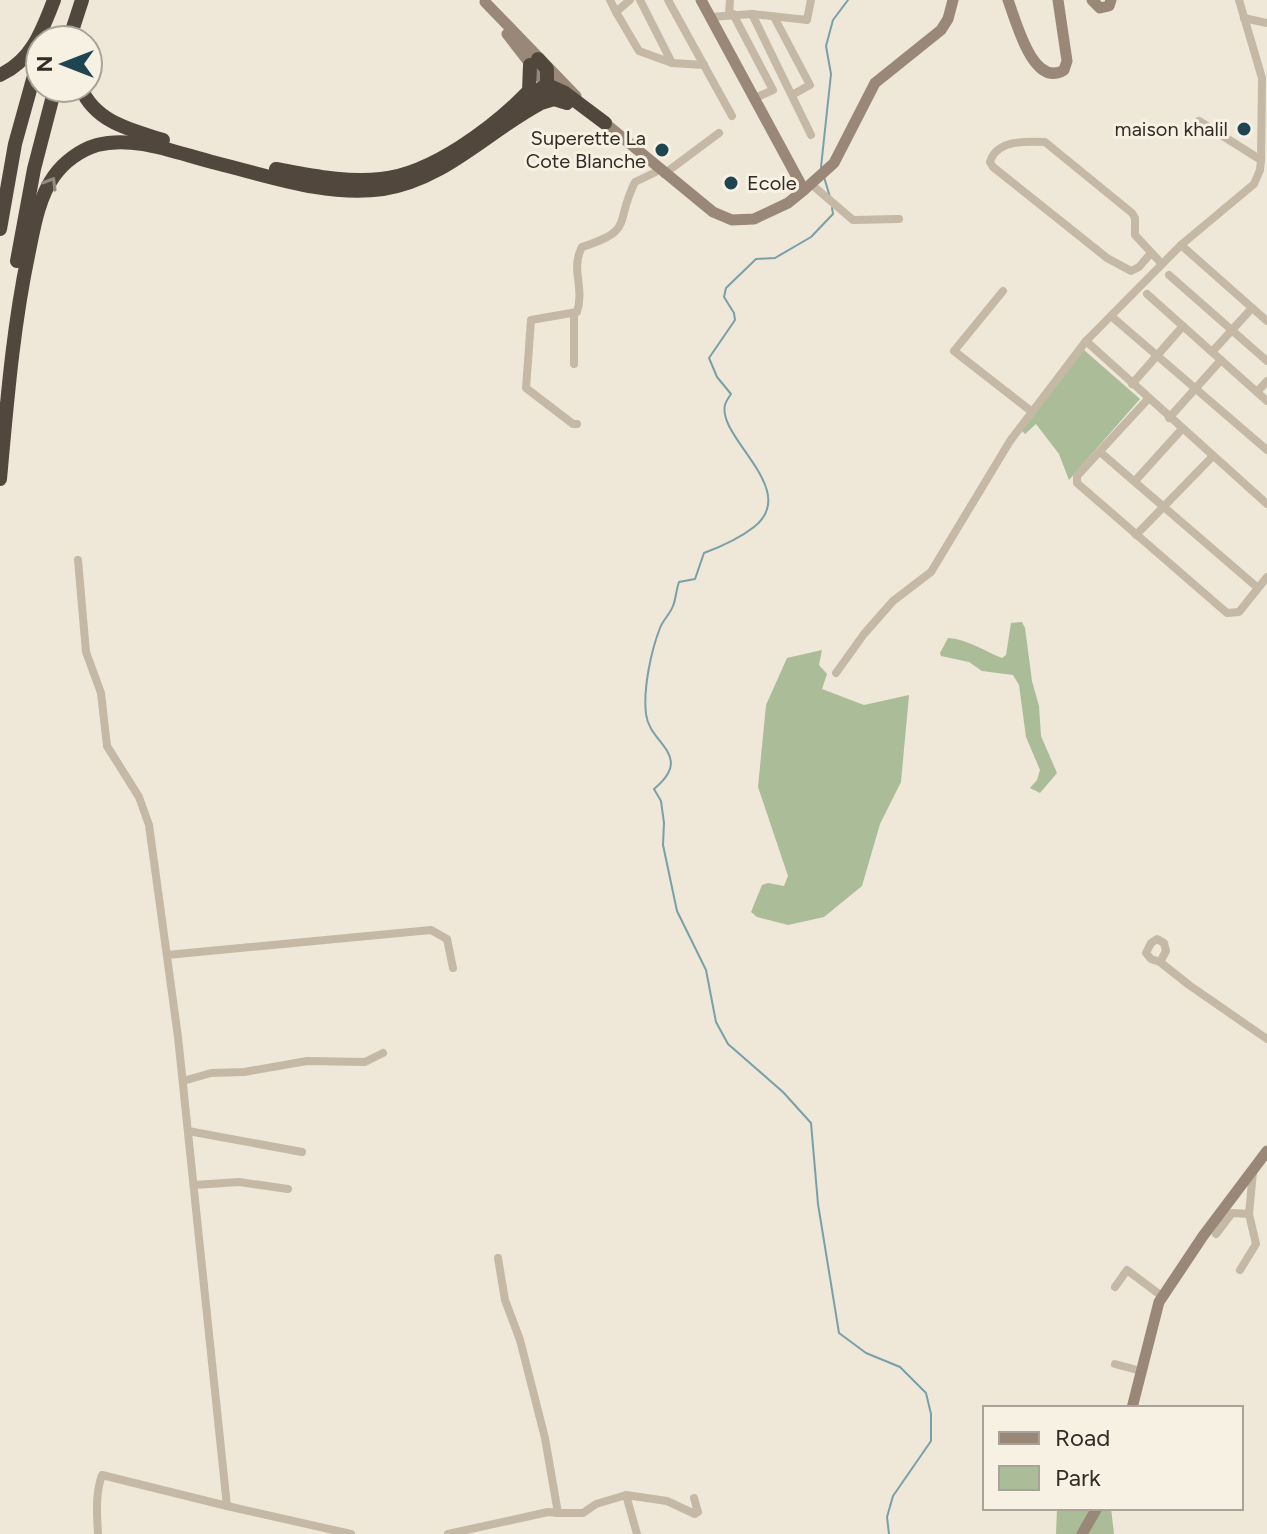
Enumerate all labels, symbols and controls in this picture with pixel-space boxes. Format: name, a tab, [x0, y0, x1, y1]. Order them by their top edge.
north arrow	[24, 24, 104, 104]
text: N	[31, 55, 58, 73]
place label: maison khalil	[1115, 117, 1228, 141]
marker: maison khalil	[1235, 120, 1253, 138]
place label: Superette La Cote Blanche	[526, 126, 646, 173]
marker: Superette La Cote Blanche	[653, 141, 671, 159]
place label: Ecole	[747, 171, 797, 195]
marker: Ecole	[722, 174, 740, 192]
one-way arrow	[41, 177, 57, 192]
legend	[983, 1406, 1243, 1510]
text: Road	[1055, 1423, 1110, 1452]
text: Park	[1055, 1463, 1101, 1492]

